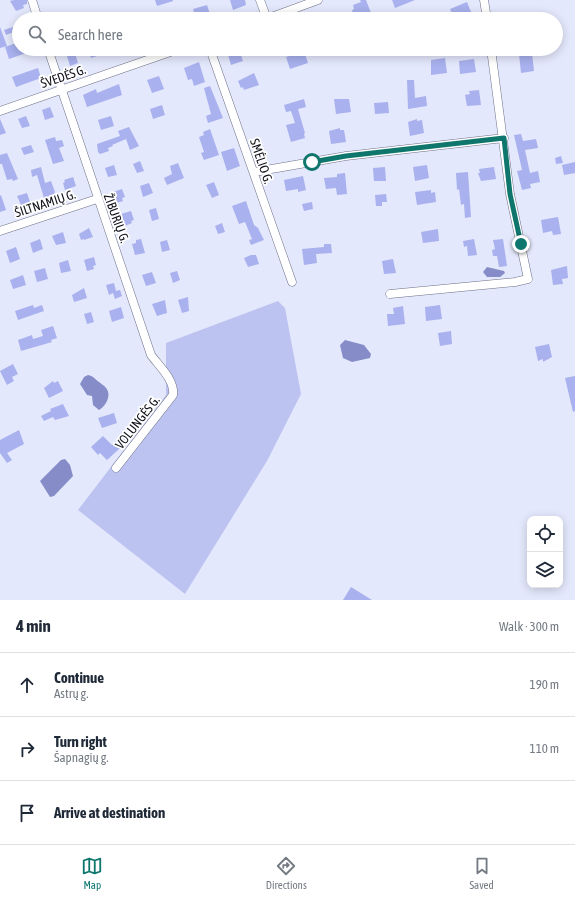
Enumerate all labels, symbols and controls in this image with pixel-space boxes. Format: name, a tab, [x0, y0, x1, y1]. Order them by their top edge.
search box	[12, 12, 563, 56]
icon: search	[26, 23, 48, 45]
text: Search here	[58, 26, 123, 43]
street label: ŠVEDĖS G.	[39, 62, 88, 91]
street label: SMĖLIO G.	[247, 137, 276, 186]
route start	[303, 153, 321, 171]
street label: ŠILTNAMIŲ G.	[13, 187, 77, 220]
street label: ŽIBURIŲ G.	[101, 191, 132, 245]
route end	[512, 235, 530, 253]
street label: VOLUNGĖS G.	[112, 393, 163, 452]
map controls	[527, 516, 563, 588]
button: locate	[527, 516, 563, 552]
button: layers	[527, 552, 563, 588]
text: 4 min	[16, 616, 51, 636]
text: Walk · 300 m	[499, 619, 559, 634]
text: Continue	[54, 669, 104, 686]
icon: ahead	[16, 674, 38, 696]
text: 190 m	[530, 677, 559, 692]
text: Astrų g.	[54, 686, 89, 701]
text: Turn right	[54, 733, 107, 750]
icon: right	[16, 738, 38, 760]
text: 110 m	[530, 741, 559, 756]
text: Šapnagių g.	[54, 750, 109, 765]
icon: arrive	[16, 802, 38, 824]
text: Arrive at destination	[54, 804, 165, 821]
tab: Map	[81, 855, 103, 891]
tab: Directions	[266, 855, 307, 891]
tab: Saved	[469, 855, 494, 891]

